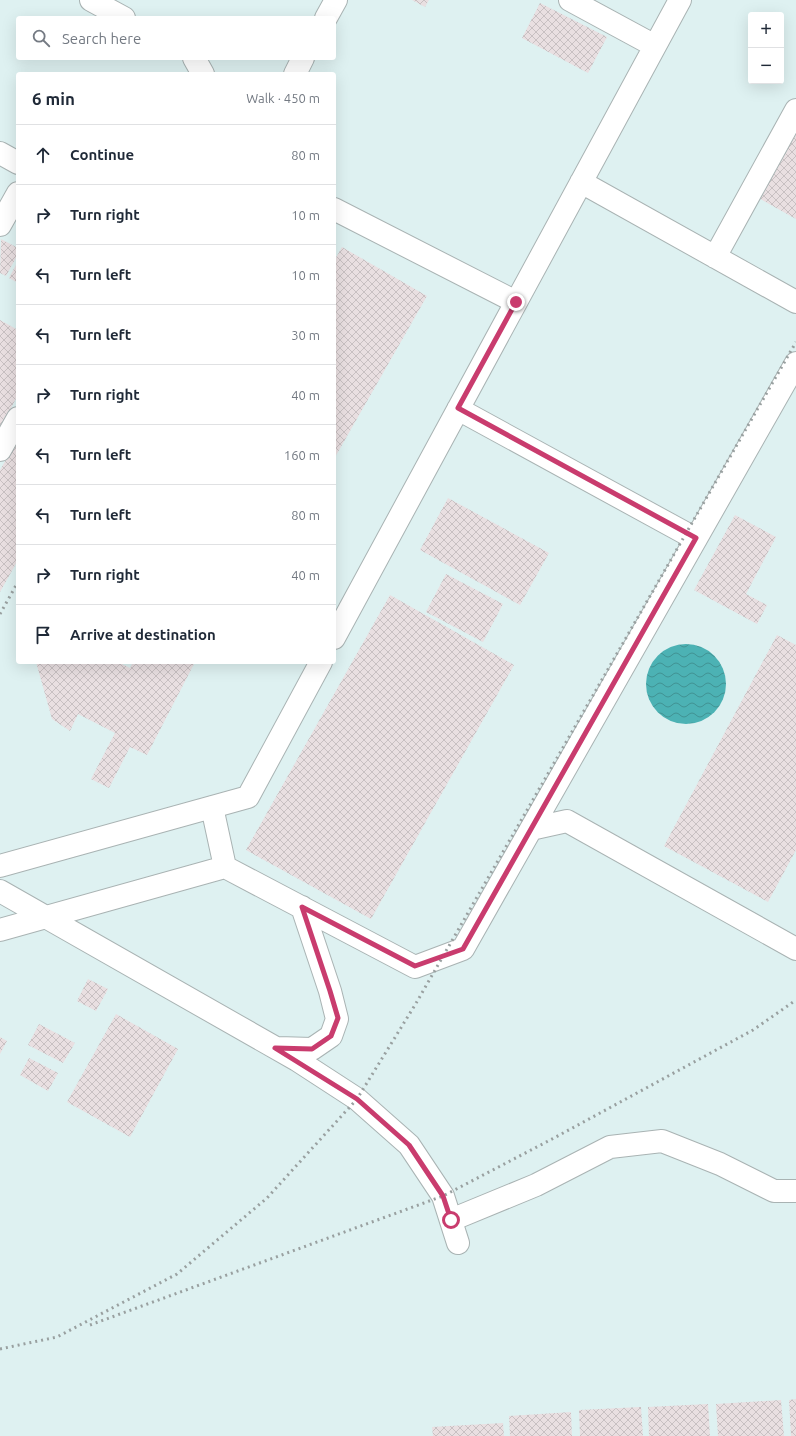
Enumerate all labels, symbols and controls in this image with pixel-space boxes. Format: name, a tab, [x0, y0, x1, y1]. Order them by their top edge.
map controls	[748, 12, 784, 84]
button: +	[748, 12, 784, 48]
search box	[16, 16, 336, 60]
icon: search	[30, 27, 52, 49]
text: Search here	[62, 30, 141, 47]
button: −	[748, 48, 784, 84]
text: 6 min	[32, 89, 75, 108]
text: Walk · 450 m	[246, 91, 320, 105]
icon: ahead	[32, 144, 54, 166]
text: Continue	[70, 146, 134, 163]
text: 80 m	[291, 148, 320, 162]
icon: right	[32, 204, 54, 226]
text: Turn right	[70, 206, 140, 223]
text: 10 m	[291, 208, 320, 222]
icon: left	[32, 264, 54, 286]
text: Turn left	[70, 266, 131, 283]
text: 10 m	[291, 268, 320, 282]
route end	[507, 293, 525, 311]
icon: left	[32, 324, 54, 346]
text: Turn left	[70, 326, 131, 343]
text: 30 m	[291, 328, 320, 342]
icon: right	[32, 384, 54, 406]
text: Turn right	[70, 386, 140, 403]
text: 40 m	[291, 388, 320, 402]
icon: left	[32, 444, 54, 466]
text: Turn left	[70, 446, 131, 463]
text: 160 m	[284, 448, 320, 462]
icon: left	[32, 504, 54, 526]
text: Turn left	[70, 506, 131, 523]
text: 80 m	[291, 508, 320, 522]
icon: right	[32, 564, 54, 586]
text: Turn right	[70, 566, 140, 583]
text: 40 m	[291, 568, 320, 582]
icon: arrive	[32, 624, 54, 646]
text: Arrive at destination	[70, 626, 216, 643]
route start	[442, 1211, 460, 1229]

